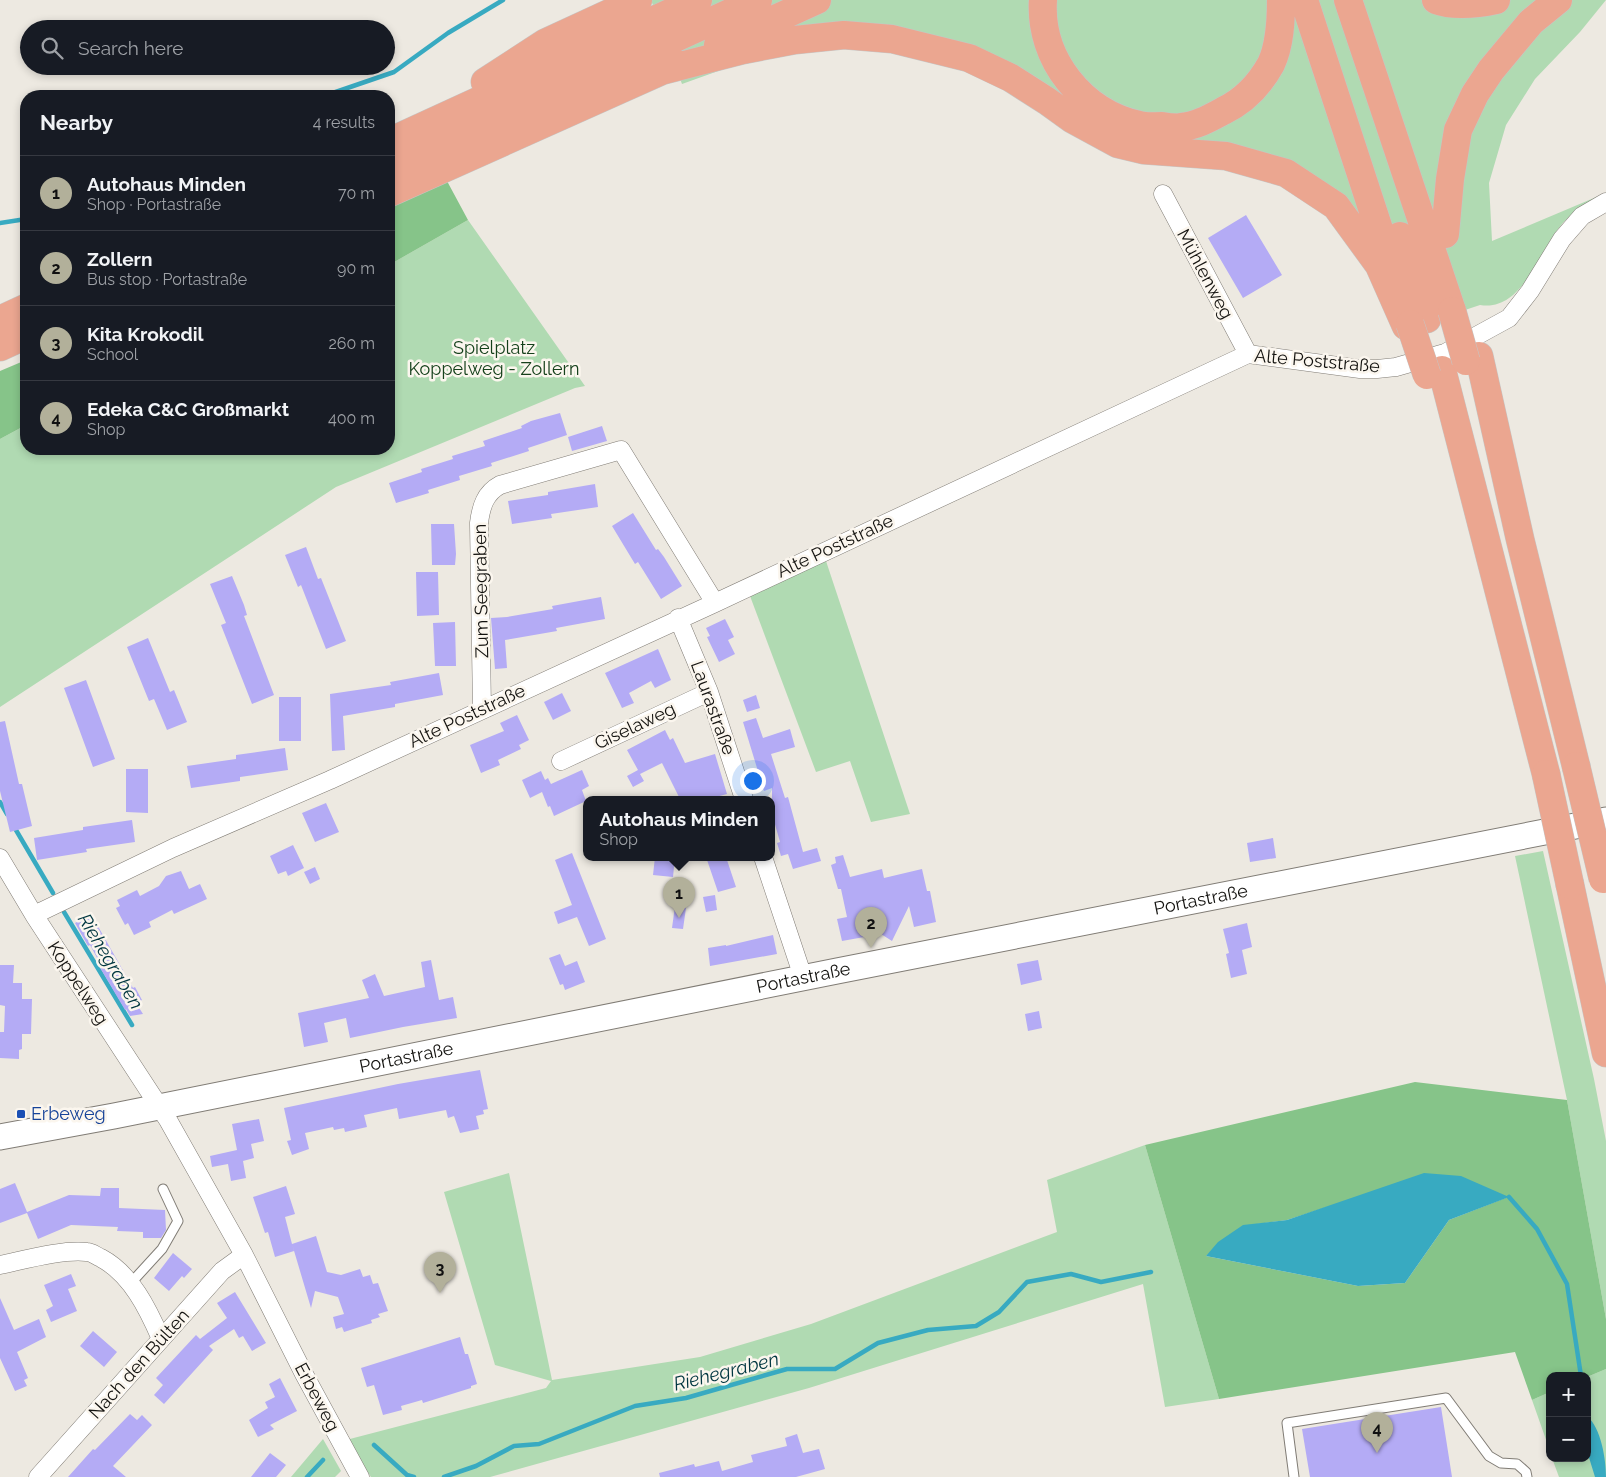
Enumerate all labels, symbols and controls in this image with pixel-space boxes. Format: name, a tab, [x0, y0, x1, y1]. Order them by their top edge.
search box	[20, 20, 395, 75]
icon: search	[38, 34, 66, 62]
text: Search here	[78, 37, 184, 59]
text: Nearby	[40, 110, 113, 135]
text: 4 results	[313, 113, 375, 132]
text: Autohaus Minden	[87, 173, 246, 195]
text: 1	[52, 184, 60, 203]
text: 70 m	[338, 184, 375, 203]
text: Shop · Portastraße	[87, 195, 221, 214]
street label: Mühlenweg	[1173, 225, 1238, 322]
text: Zollern	[87, 248, 152, 270]
text: 2	[51, 259, 61, 278]
text: 90 m	[337, 259, 375, 278]
text: Bus stop · Portastraße	[87, 270, 247, 289]
text: Kita Krokodil	[87, 323, 204, 345]
text: 3	[52, 334, 60, 353]
text: 260 m	[328, 334, 375, 353]
park label: Spielplatz Koppelweg - Zollern	[409, 337, 579, 379]
text: School	[87, 345, 138, 364]
street label: Alte Poststraße	[1253, 345, 1381, 376]
text: Edeka C&C Großmarkt	[87, 398, 289, 420]
text: 4	[51, 409, 61, 428]
text: 400 m	[328, 409, 375, 428]
text: Shop	[87, 420, 125, 439]
street label: Alte Poststraße	[773, 509, 897, 582]
street label: Zum Seegraben	[469, 524, 492, 658]
street label: Laurastraße	[687, 658, 740, 758]
street label: Alte Poststraße	[405, 679, 529, 752]
street label: Giselaweg	[591, 698, 678, 753]
your location	[740, 768, 766, 794]
popup	[583, 796, 775, 861]
text: Autohaus Minden	[600, 808, 758, 830]
text: Shop	[600, 830, 638, 849]
pin: 1	[663, 877, 695, 918]
street label: Portastraße	[1152, 880, 1250, 919]
pin: 2	[855, 907, 887, 948]
water label: Riehegraben	[74, 909, 148, 1013]
street label: Koppelweg	[44, 937, 113, 1028]
street label: Portastraße	[754, 958, 852, 997]
street label: Portastraße	[357, 1037, 455, 1077]
place label: Erbeweg	[31, 1103, 106, 1124]
marker: Erbeweg	[15, 1108, 27, 1120]
pin: 3	[424, 1252, 456, 1293]
street label: Nach den Bülten	[84, 1305, 193, 1423]
water label: Riehegraben	[671, 1347, 781, 1395]
street label: Erbeweg	[291, 1359, 344, 1435]
map controls	[1546, 1372, 1591, 1462]
button: +	[1546, 1372, 1591, 1417]
pin: 4	[1361, 1412, 1393, 1453]
button: −	[1546, 1417, 1591, 1462]

